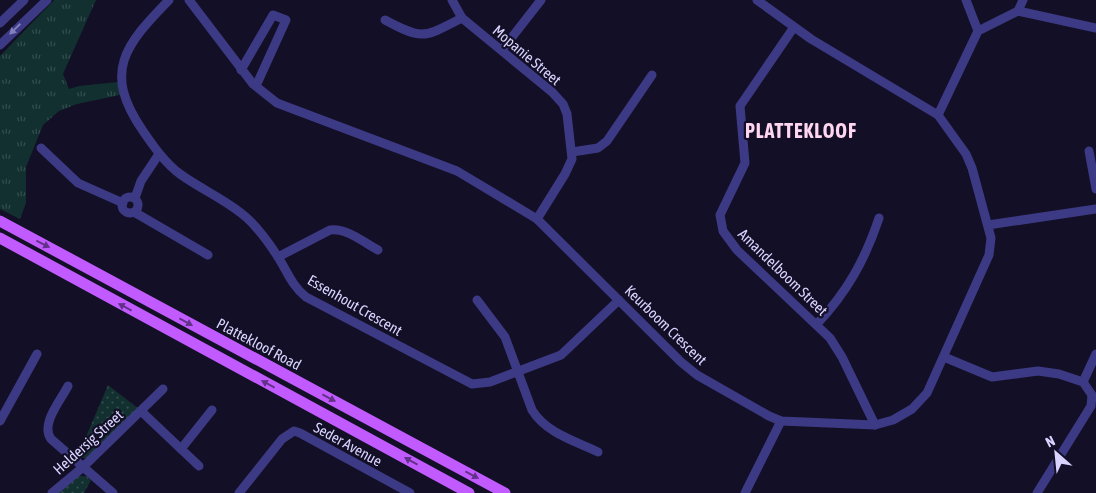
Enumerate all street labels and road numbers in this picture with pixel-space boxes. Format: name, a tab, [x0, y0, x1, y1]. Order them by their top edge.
street label: Mopanie Street	[489, 22, 565, 88]
street label: Amandelboom Street	[735, 225, 831, 319]
street label: Essenhout Crescent	[305, 271, 405, 339]
street label: Keurboom Crescent	[622, 282, 710, 368]
street label: Plattekloof Road	[214, 315, 304, 373]
street label: Heldersig Street	[50, 406, 126, 478]
street label: Seder Avenue	[311, 418, 385, 470]

